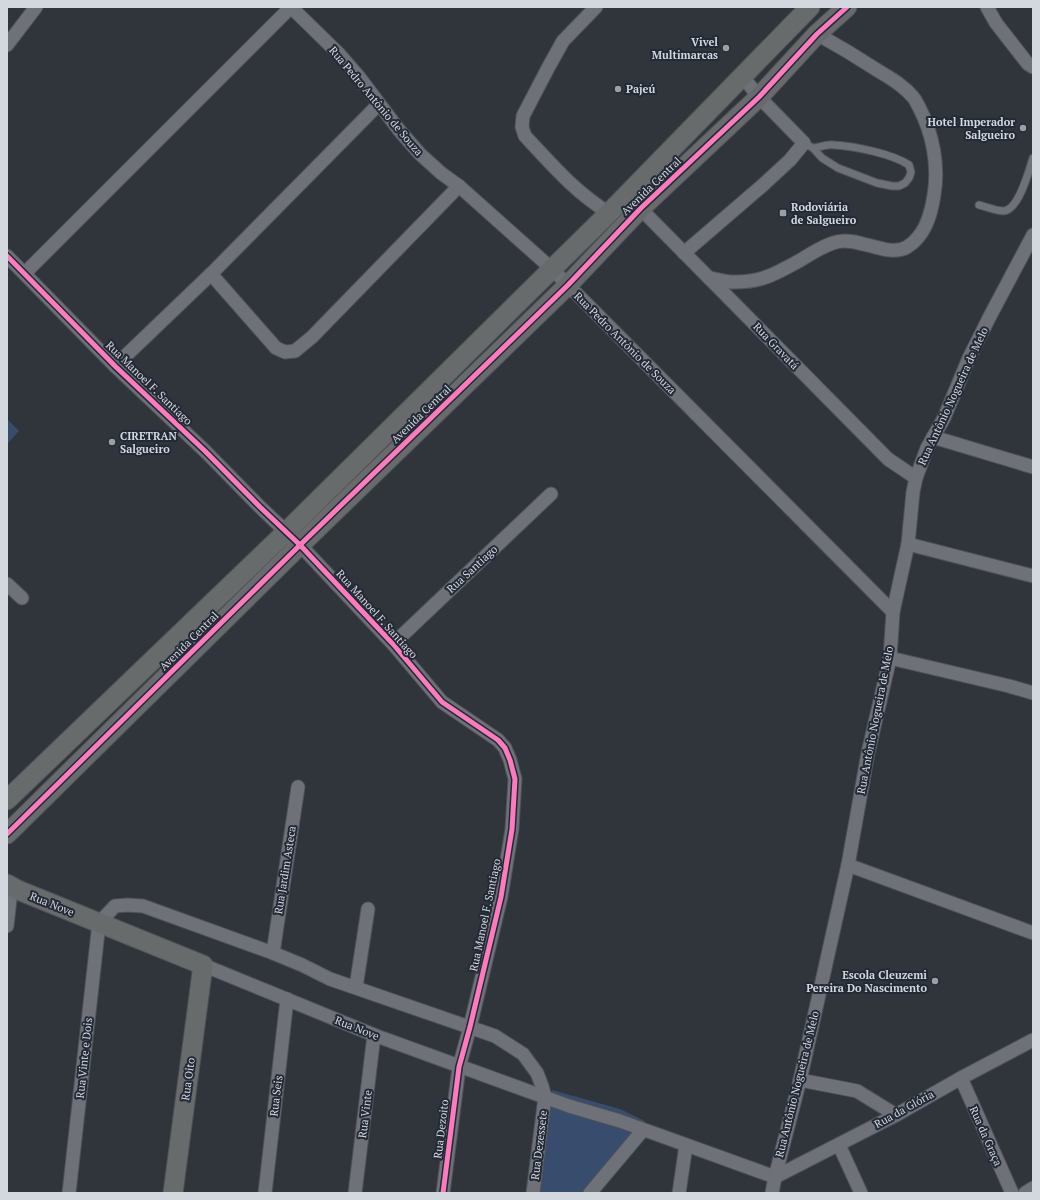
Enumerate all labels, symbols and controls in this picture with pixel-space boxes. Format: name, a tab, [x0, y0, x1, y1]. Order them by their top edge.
place label: Vivel Multimarcas	[652, 35, 718, 62]
street label: Rua Pedro Antônio de Souza	[326, 43, 426, 159]
marker: Vivel Multimarcas	[721, 43, 731, 53]
place label: Pajeú	[626, 82, 656, 96]
marker: Pajeú	[613, 84, 623, 94]
place label: Hotel Imperador Salgueiro	[928, 115, 1015, 142]
marker: Hotel Imperador Salgueiro	[1018, 123, 1028, 133]
street label: Avenida Central	[618, 154, 684, 218]
place label: Rodoviária de Salgueiro	[791, 200, 857, 227]
marker: Rodoviária de Salgueiro	[778, 208, 788, 218]
street label: Rua Pedro Antônio de Souza	[571, 289, 679, 397]
street label: Rua Gravatá	[750, 320, 802, 373]
street label: Rua Antônio Nogueira de Melo	[915, 325, 991, 467]
street label: Rua Manoel F. Santiago	[103, 338, 195, 428]
street label: Avenida Central	[388, 382, 454, 446]
place label: CIRETRAN Salgueiro	[120, 429, 178, 456]
marker: CIRETRAN Salgueiro	[107, 437, 117, 447]
street label: Rua Santiago	[444, 542, 500, 596]
street label: Rua Manoel F. Santiago	[333, 567, 421, 661]
street label: Avenida Central	[157, 609, 221, 673]
street label: Rua Antônio Nogueira de Melo	[854, 645, 896, 795]
street label: Rua Jardim Asteca	[271, 825, 299, 915]
street label: Rua Manoel F. Santiago	[466, 857, 504, 973]
street label: Rua Nove	[28, 889, 77, 919]
place label: Escola Cleuzemi Pereira Do Nascimento	[806, 968, 927, 995]
marker: Escola Cleuzemi Pereira Do Nascimento	[930, 976, 940, 986]
street label: Rua Antônio Nogueira de Melo	[772, 1009, 822, 1159]
street label: Rua Nove	[333, 1013, 382, 1043]
street label: Rua Vinte e Dois	[73, 1017, 95, 1099]
street label: Rua Oito	[178, 1057, 198, 1101]
street label: Rua Seis	[267, 1075, 285, 1117]
street label: Rua da Glória	[872, 1087, 937, 1131]
street label: Rua Vinte	[355, 1089, 375, 1139]
street label: Rua Dezoito	[430, 1099, 452, 1159]
street label: Rua da Graça	[967, 1104, 1006, 1168]
street label: Rua Dezessete	[528, 1109, 550, 1181]

